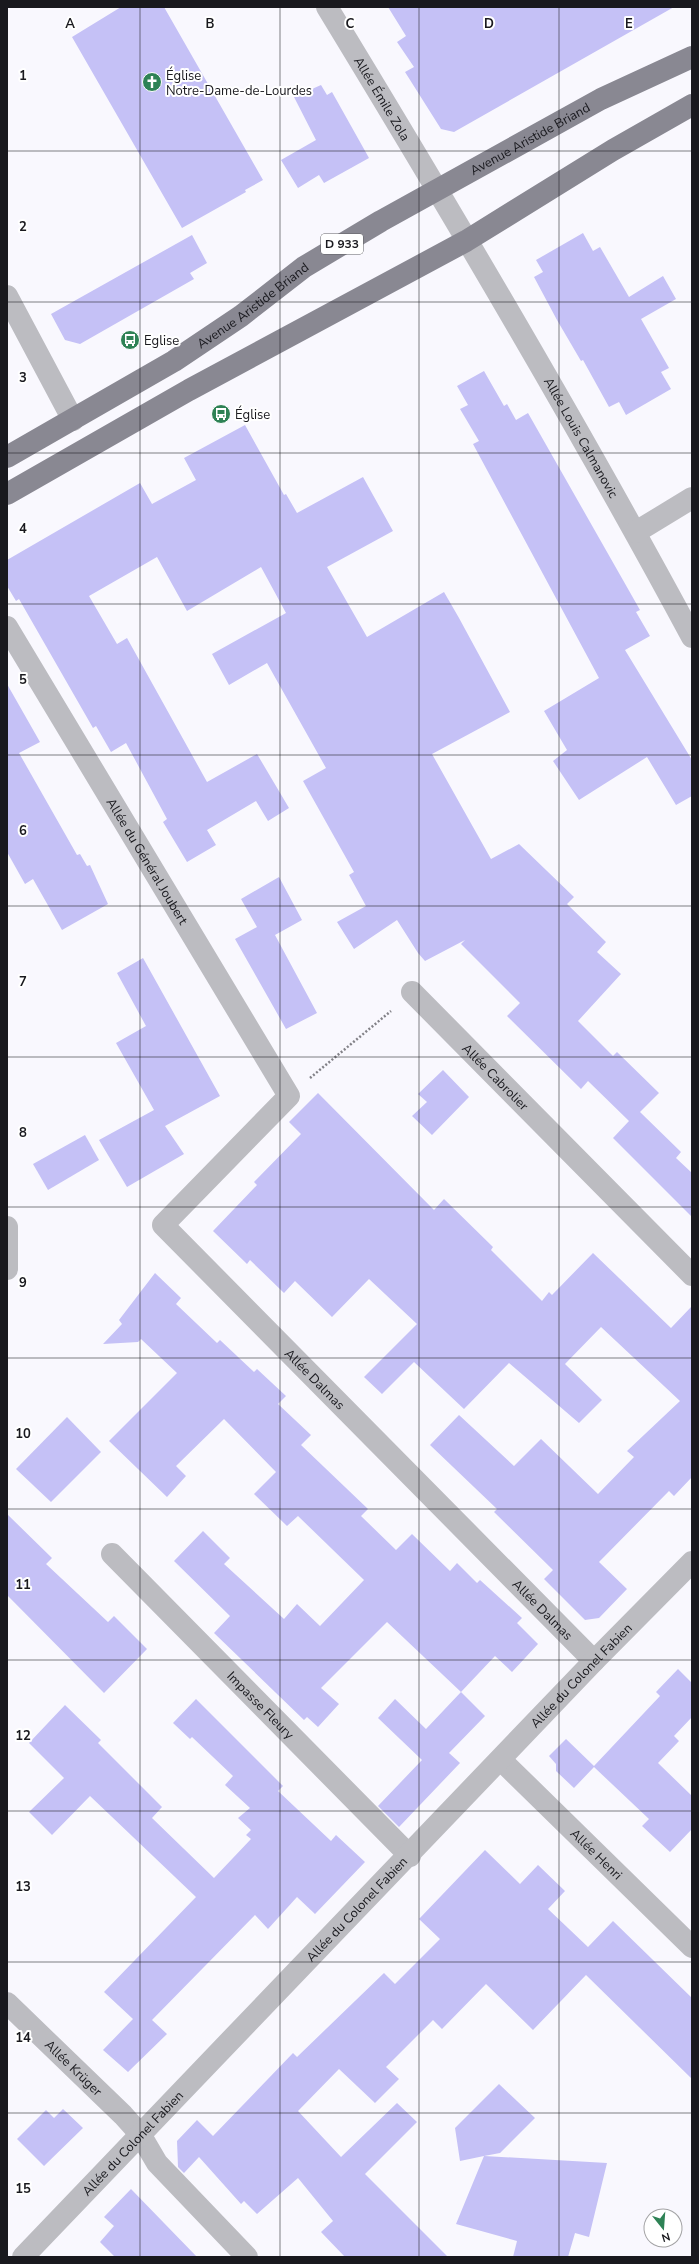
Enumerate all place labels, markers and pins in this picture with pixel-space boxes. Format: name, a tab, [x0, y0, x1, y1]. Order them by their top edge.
place label: Église Notre-Dame-de-Lourdes	[166, 66, 312, 100]
church icon: Église Notre-Dame-de-Lourdes	[141, 71, 163, 93]
bus stop icon: Eglise	[119, 329, 141, 351]
place label: Eglise	[144, 332, 179, 350]
bus stop icon: Église	[210, 403, 232, 425]
place label: Église	[235, 405, 270, 424]

